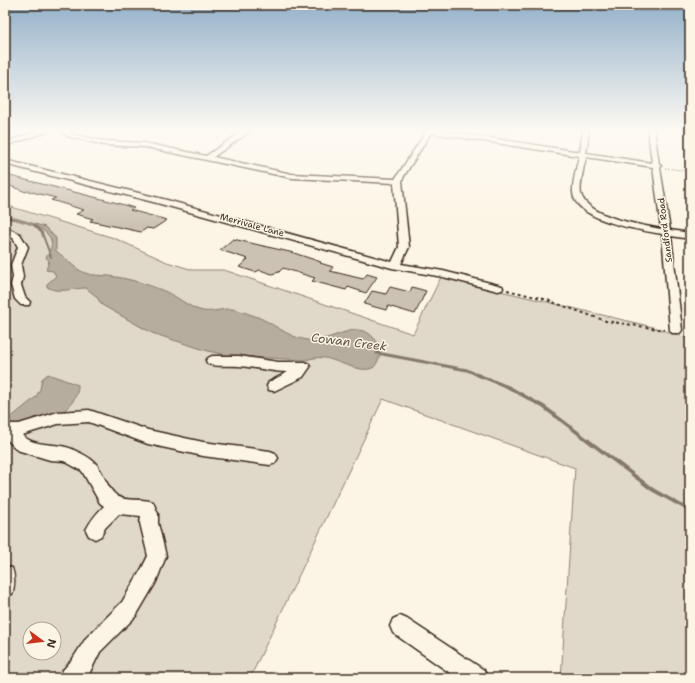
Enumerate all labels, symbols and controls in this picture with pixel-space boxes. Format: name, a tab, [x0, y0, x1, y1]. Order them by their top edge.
street label: Sandford Road	[655, 197, 675, 263]
street label: Merrivale Lane	[219, 211, 285, 239]
water label: Cowan Creek	[310, 329, 388, 355]
north arrow	[22, 621, 62, 661]
text: N	[43, 637, 60, 650]

